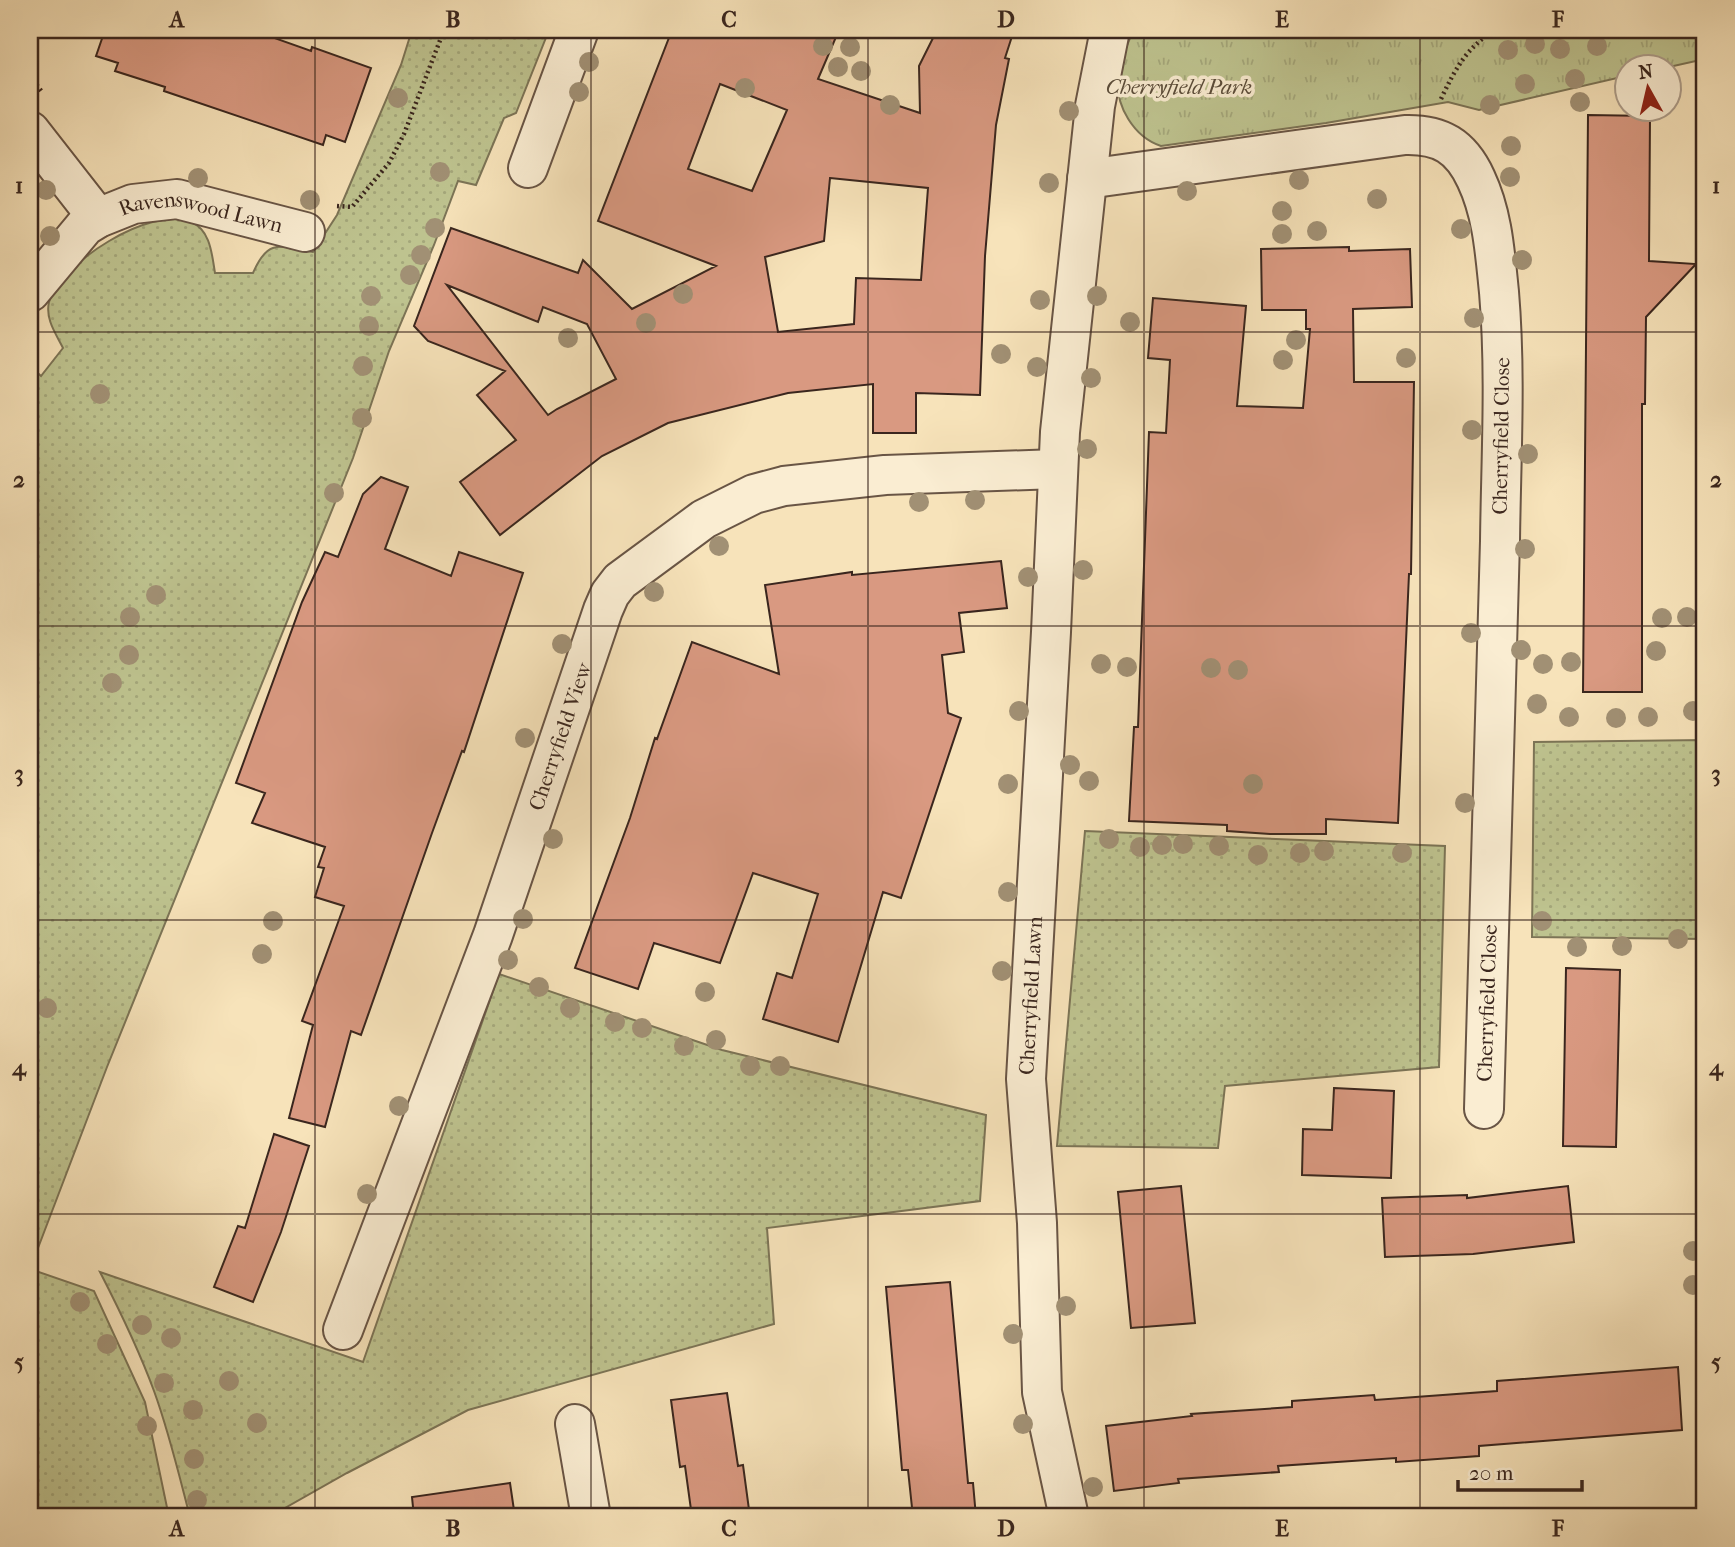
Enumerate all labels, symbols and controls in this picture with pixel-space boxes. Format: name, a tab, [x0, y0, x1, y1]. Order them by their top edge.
text: A	[168, 6, 186, 33]
text: B	[446, 6, 461, 33]
text: C	[721, 6, 737, 33]
text: D	[997, 6, 1015, 33]
text: E	[1275, 6, 1289, 33]
text: F	[1551, 6, 1565, 33]
north arrow	[1612, 52, 1682, 122]
text: N	[1637, 60, 1655, 84]
park label: Cherryfield Park	[1106, 75, 1252, 99]
text: 1	[15, 172, 23, 199]
text: 1	[1712, 172, 1720, 199]
street label: Ravenswood Lawn	[115, 187, 285, 238]
street label: Cherryfield Close	[1488, 357, 1514, 515]
text: 2	[13, 466, 25, 493]
text: 2	[1710, 466, 1722, 493]
street label: Cherryfield View	[524, 658, 597, 814]
text: 3	[14, 760, 24, 787]
text: 3	[1711, 760, 1721, 787]
street label: Cherryfield Lawn	[1014, 916, 1047, 1075]
street label: Cherryfield Close	[1472, 924, 1502, 1082]
text: 4	[11, 1054, 27, 1081]
text: 4	[1708, 1054, 1724, 1081]
text: 5	[14, 1348, 24, 1375]
text: 5	[1711, 1348, 1721, 1375]
scale bar	[1458, 1449, 1583, 1493]
text: 20 m	[1469, 1461, 1514, 1485]
text: A	[168, 1515, 186, 1542]
text: B	[446, 1515, 461, 1542]
text: C	[721, 1515, 737, 1542]
text: D	[997, 1515, 1015, 1542]
text: E	[1275, 1515, 1289, 1542]
text: F	[1551, 1515, 1565, 1542]

